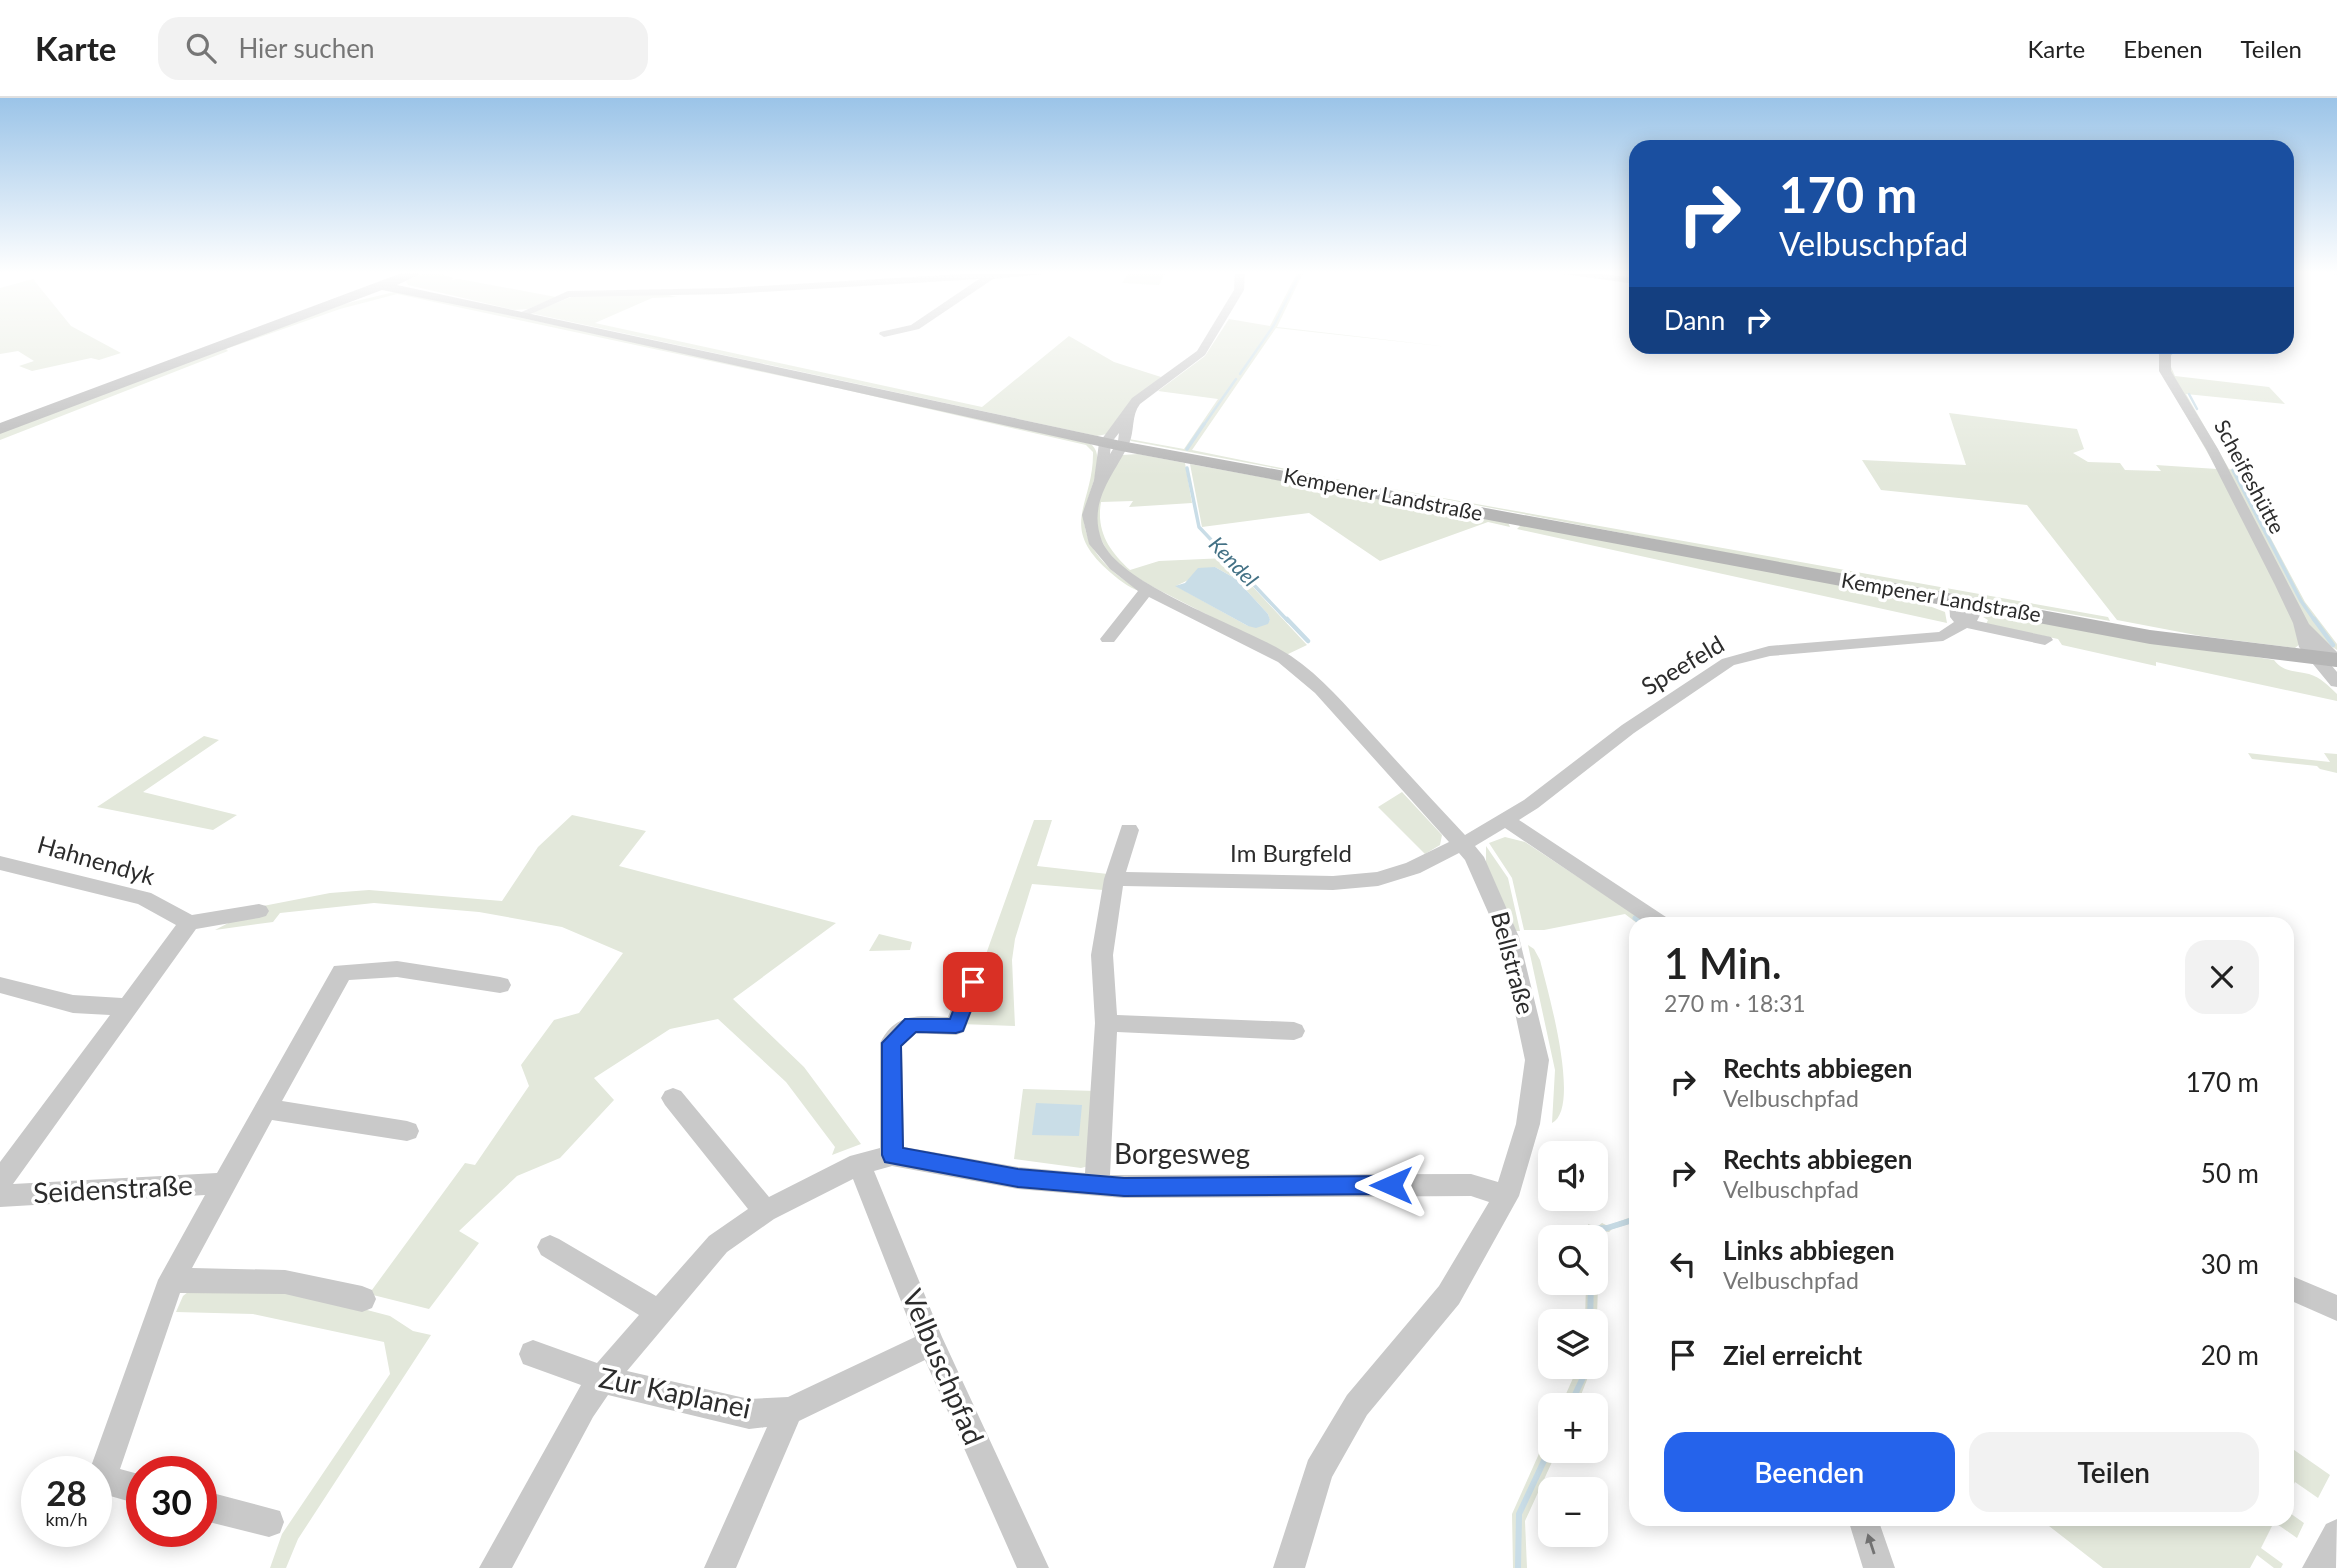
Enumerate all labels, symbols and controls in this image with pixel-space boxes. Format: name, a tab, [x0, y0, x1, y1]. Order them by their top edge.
search box	[158, 17, 648, 80]
text: Karte	[35, 28, 116, 68]
icon: search	[182, 29, 220, 67]
text: Hier suchen	[238, 32, 375, 64]
text: Karte	[2028, 34, 2085, 63]
text: Ebenen	[2123, 34, 2203, 63]
text: Teilen	[2241, 34, 2302, 63]
text: 170 m	[1779, 165, 1917, 223]
icon: right	[1664, 168, 1755, 259]
text: Velbuschpfad	[1779, 224, 1968, 263]
icon: right	[1739, 301, 1777, 339]
text: Dann	[1664, 304, 1725, 336]
street label: Scheifeshütte	[2210, 415, 2291, 537]
street label: Kempener Landstraße	[1282, 462, 1485, 525]
water label: Kendel	[1205, 531, 1264, 591]
street label: Kempener Landstraße	[1840, 567, 2043, 626]
street label: Speefeld	[1636, 629, 1729, 701]
street label: Hahnendyk	[34, 829, 159, 890]
street label: Im Burgfeld	[1230, 838, 1352, 867]
street label: Bellstraße	[1486, 908, 1541, 1017]
text: 1 Min.	[1664, 938, 1782, 988]
button: close	[2185, 940, 2259, 1014]
pin	[943, 952, 1003, 1012]
icon: arrive	[954, 963, 992, 1001]
text: 270 m · 18:31	[1664, 989, 1806, 1017]
text: Rechts abbiegen	[1723, 1052, 1912, 1084]
icon: right	[1664, 1063, 1702, 1101]
text: 170 m	[2186, 1066, 2259, 1098]
text: Velbuschpfad	[1723, 1084, 1859, 1112]
street label: Borgesweg	[1114, 1136, 1250, 1170]
map controls	[1538, 1141, 1608, 1547]
button: sound	[1538, 1141, 1608, 1211]
text: Rechts abbiegen	[1723, 1143, 1912, 1175]
position arrow	[1354, 1148, 1428, 1222]
icon: right	[1664, 1154, 1702, 1192]
text: 50 m	[2201, 1157, 2259, 1189]
street label: Seidenstraße	[32, 1167, 194, 1209]
text: Velbuschpfad	[1723, 1175, 1859, 1203]
button: search	[1538, 1225, 1608, 1295]
text: Links abbiegen	[1723, 1234, 1895, 1266]
icon: left	[1664, 1245, 1702, 1283]
text: 30 m	[2201, 1248, 2259, 1280]
text: Velbuschpfad	[1723, 1266, 1859, 1294]
street label: Velbuschpfad	[896, 1284, 992, 1449]
button: layers	[1538, 1309, 1608, 1379]
icon: arrive	[1664, 1336, 1702, 1374]
text: Ziel erreicht	[1723, 1339, 1862, 1371]
text: 20 m	[2201, 1339, 2259, 1371]
street label: Zur Kaplanei	[596, 1359, 754, 1425]
button: +	[1538, 1393, 1608, 1463]
button: Beenden	[1664, 1432, 1955, 1512]
button: Teilen	[1969, 1432, 2259, 1512]
speed limit sign: 30	[126, 1456, 217, 1547]
text: 28	[46, 1471, 87, 1513]
button: −	[1538, 1477, 1608, 1547]
text: km/h	[45, 1508, 88, 1530]
one-way arrow	[1865, 1533, 1876, 1554]

